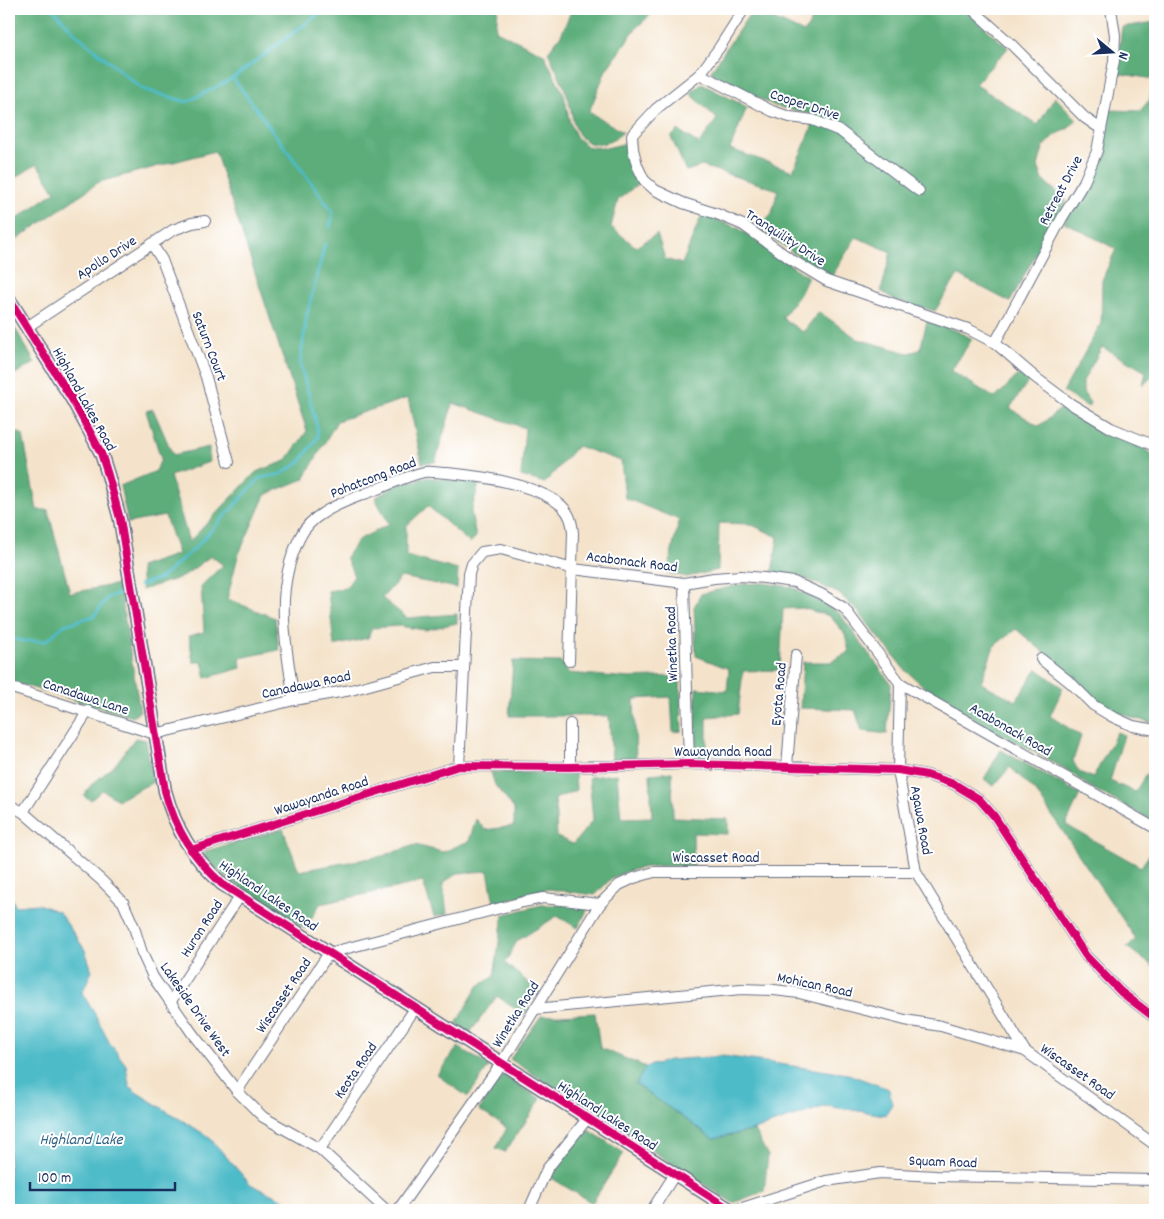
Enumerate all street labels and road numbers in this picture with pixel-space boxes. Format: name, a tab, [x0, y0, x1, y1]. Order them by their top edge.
street label: Cooper Drive	[767, 84, 842, 128]
street label: Retreat Drive	[1034, 152, 1090, 230]
street label: Tranquility Drive	[740, 204, 830, 273]
street label: Apollo Drive	[73, 231, 142, 286]
street label: Saturn Court	[185, 309, 232, 385]
street label: Highland Lakes Road	[46, 344, 121, 456]
street label: Pohatcong Road	[327, 452, 420, 505]
street label: Acabonack Road	[585, 546, 679, 580]
street label: Winetka Road	[661, 606, 685, 682]
street label: Eyota Road	[766, 662, 794, 727]
street label: Canadawa Road	[260, 666, 353, 706]
street label: Canadawa Lane	[40, 674, 132, 722]
street label: Acabonack Road	[965, 698, 1055, 763]
street label: Wawayanda Road	[674, 742, 772, 764]
street label: Wawayanda Road	[272, 771, 372, 822]
street label: Agawa Road	[903, 784, 937, 857]
street label: Wiscasset Road	[673, 848, 760, 870]
street label: Highland Lakes Road	[214, 855, 322, 938]
street label: Huron Road	[176, 896, 230, 962]
street label: Wiscasset Road	[251, 954, 318, 1038]
street label: Lakeside Drive West	[153, 958, 236, 1062]
street label: Mohican Road	[775, 967, 854, 1005]
street label: Winetka Road	[487, 977, 546, 1053]
street label: Keota Road	[330, 1038, 384, 1104]
street label: Wiscasset Road	[1035, 1039, 1119, 1107]
street label: Highland Lakes Road	[552, 1076, 661, 1157]
street label: Squam Road	[908, 1151, 978, 1175]

